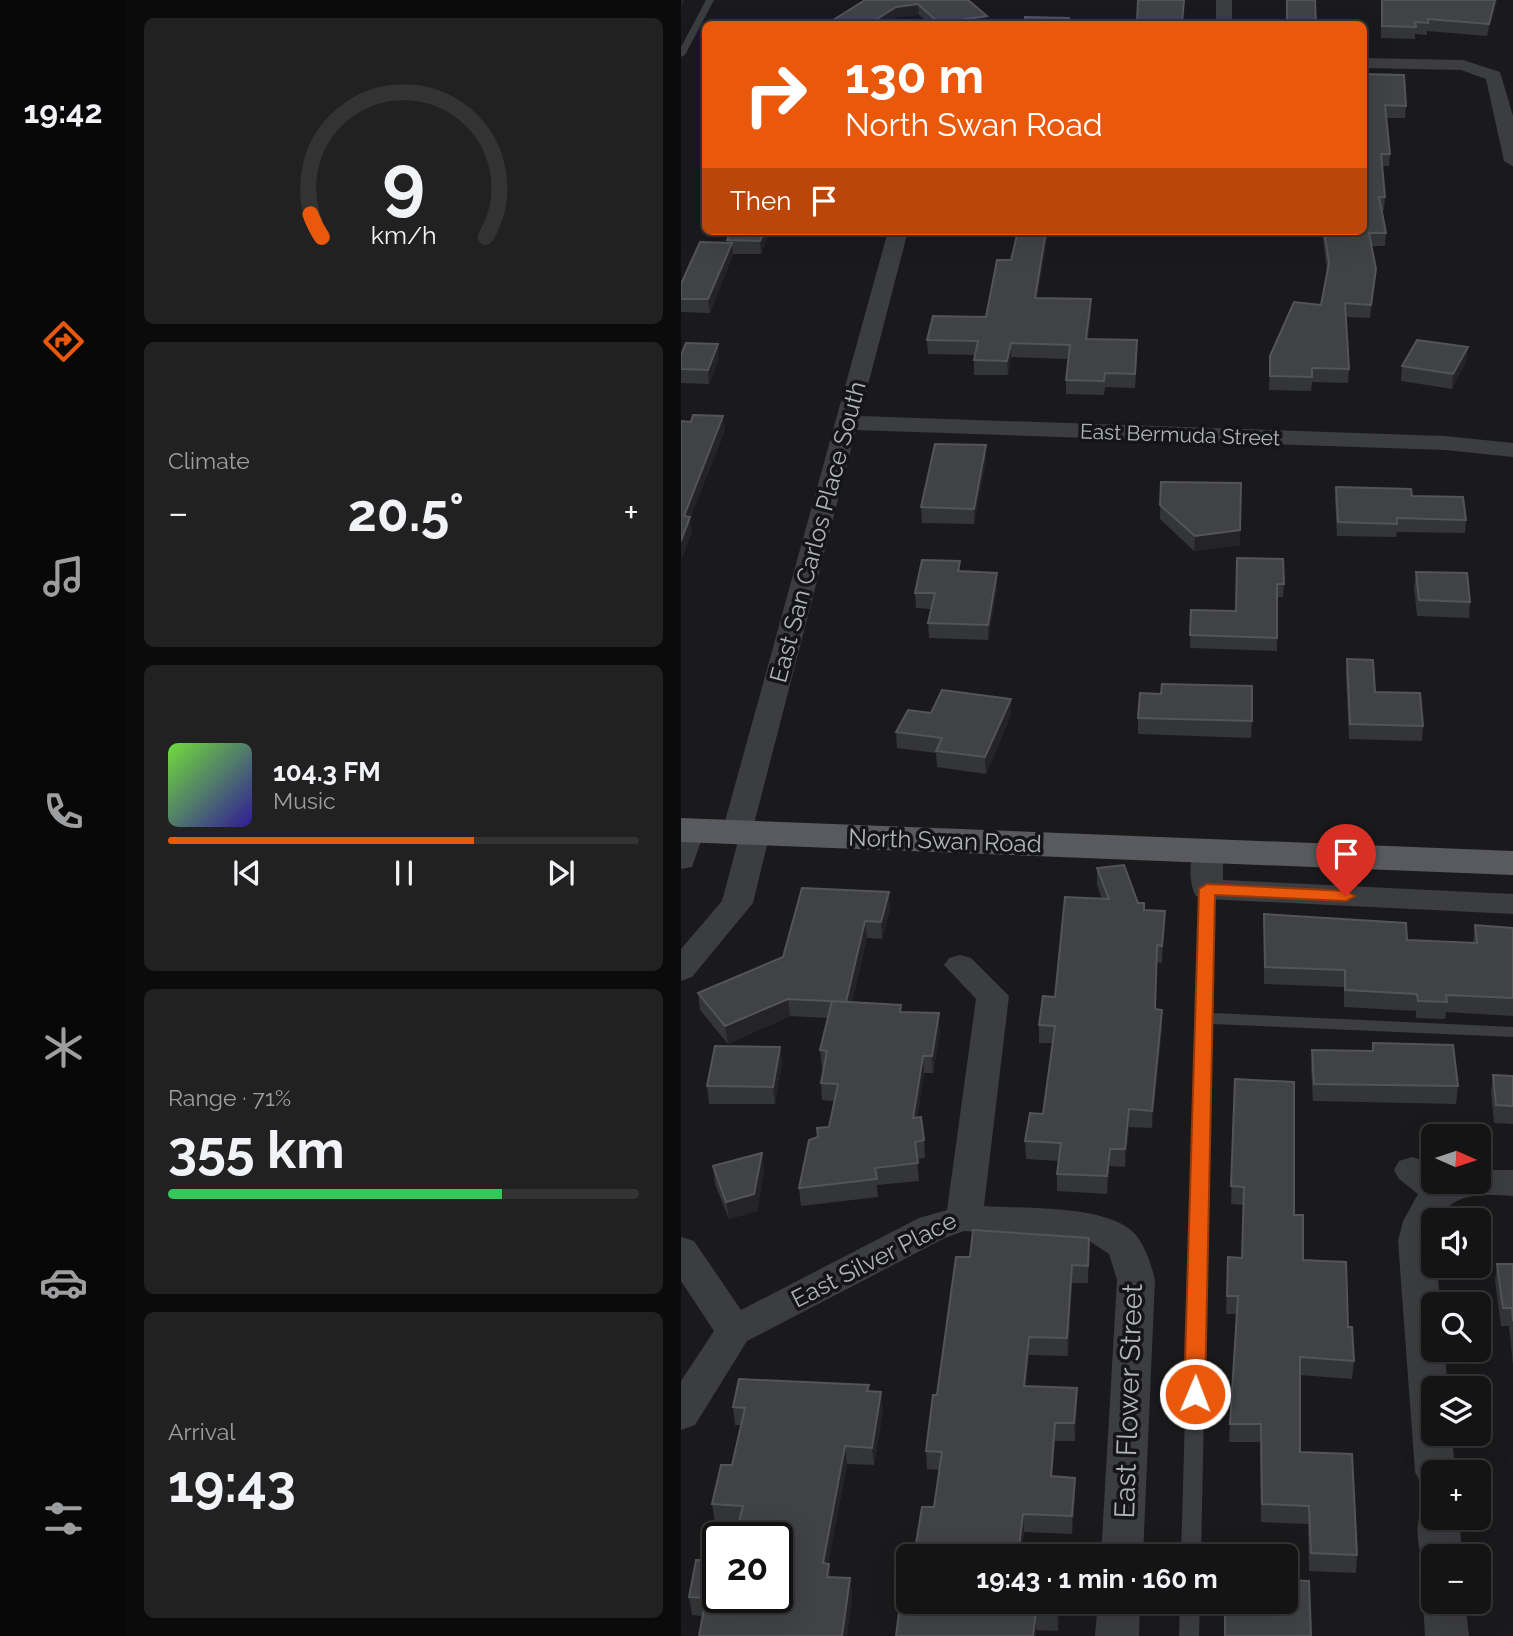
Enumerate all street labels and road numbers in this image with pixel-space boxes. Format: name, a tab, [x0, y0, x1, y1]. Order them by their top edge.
street label: East San Carlos Place South	[763, 378, 872, 686]
street label: East Bermuda Street	[1080, 419, 1281, 450]
street label: North Swan Road	[848, 823, 1042, 858]
street label: East Silver Place	[786, 1205, 961, 1314]
street label: East Flower Street	[1108, 1282, 1149, 1519]

